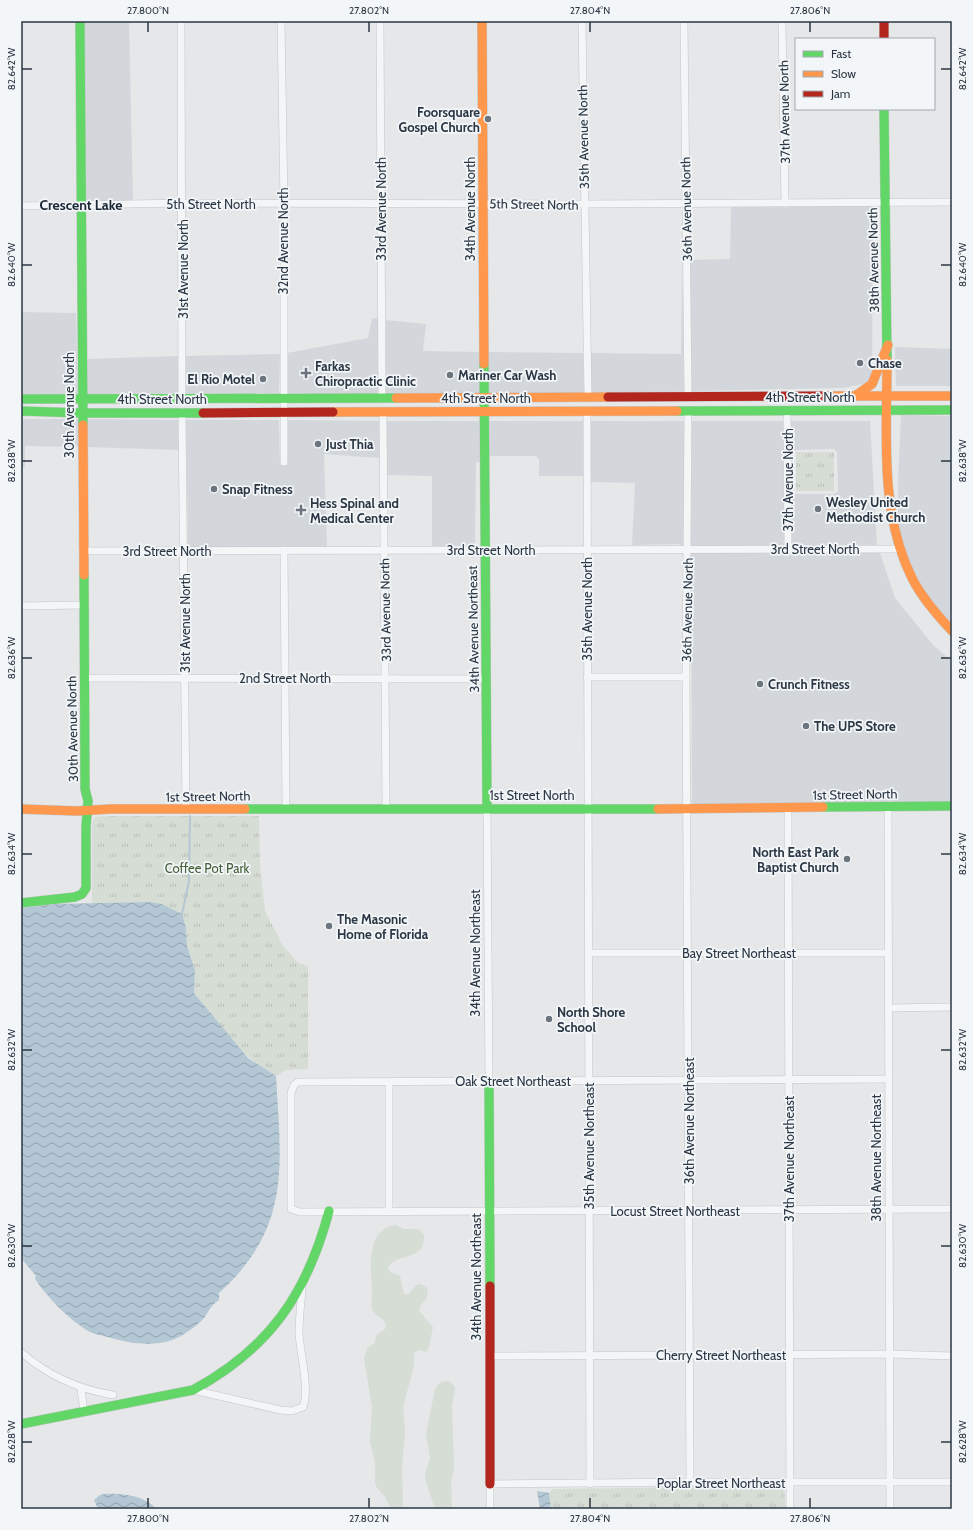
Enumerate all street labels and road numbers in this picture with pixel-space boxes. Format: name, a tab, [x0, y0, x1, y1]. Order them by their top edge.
street label: 37th Avenue North	[775, 60, 793, 164]
street label: 35th Avenue North	[574, 85, 592, 189]
street label: 33rd Avenue North	[373, 157, 389, 261]
street label: 34th Avenue North	[462, 157, 478, 261]
street label: 36th Avenue North	[677, 157, 695, 261]
street label: 32nd Avenue North	[275, 187, 291, 295]
street label: 5th Street North	[489, 195, 579, 213]
street label: 5th Street North	[166, 196, 256, 212]
street label: 38th Avenue North	[864, 207, 882, 313]
street label: 31st Avenue North	[175, 219, 191, 319]
street label: 30th Avenue North	[61, 352, 77, 458]
street label: 4th Street North	[765, 389, 855, 405]
street label: 4th Street North	[441, 390, 531, 406]
street label: 4th Street North	[117, 391, 207, 407]
street label: 37th Avenue North	[780, 428, 796, 532]
street label: 3rd Street North	[770, 541, 860, 557]
street label: 3rd Street North	[446, 542, 536, 558]
street label: 3rd Street North	[122, 543, 212, 559]
street label: 35th Avenue North	[579, 557, 595, 661]
street label: 33rd Avenue North	[376, 558, 394, 662]
street label: 36th Avenue North	[678, 558, 696, 662]
street label: 34th Avenue Northeast	[464, 565, 482, 693]
street label: 31st Avenue North	[177, 573, 193, 673]
street label: 2nd Street North	[239, 670, 331, 686]
street label: 30th Avenue North	[63, 676, 81, 782]
street label: 1st Street North	[812, 785, 898, 803]
street label: 1st Street North	[165, 787, 251, 805]
street label: 1st Street North	[490, 787, 574, 803]
street label: 34th Avenue Northeast	[467, 889, 483, 1017]
street label: Bay Street Northeast	[682, 945, 797, 961]
street label: 36th Avenue Northeast	[681, 1057, 697, 1185]
street label: Oak Street Northeast	[455, 1073, 571, 1089]
street label: 35th Avenue Northeast	[581, 1082, 597, 1209]
street label: 38th Avenue Northeast	[868, 1094, 884, 1222]
street label: 37th Avenue Northeast	[781, 1095, 797, 1222]
street label: Locust Street Northeast	[610, 1203, 740, 1219]
street label: 34th Avenue Northeast	[468, 1213, 484, 1341]
street label: Cherry Street Northeast	[656, 1347, 787, 1363]
street label: Poplar Street Northeast	[657, 1475, 786, 1491]

